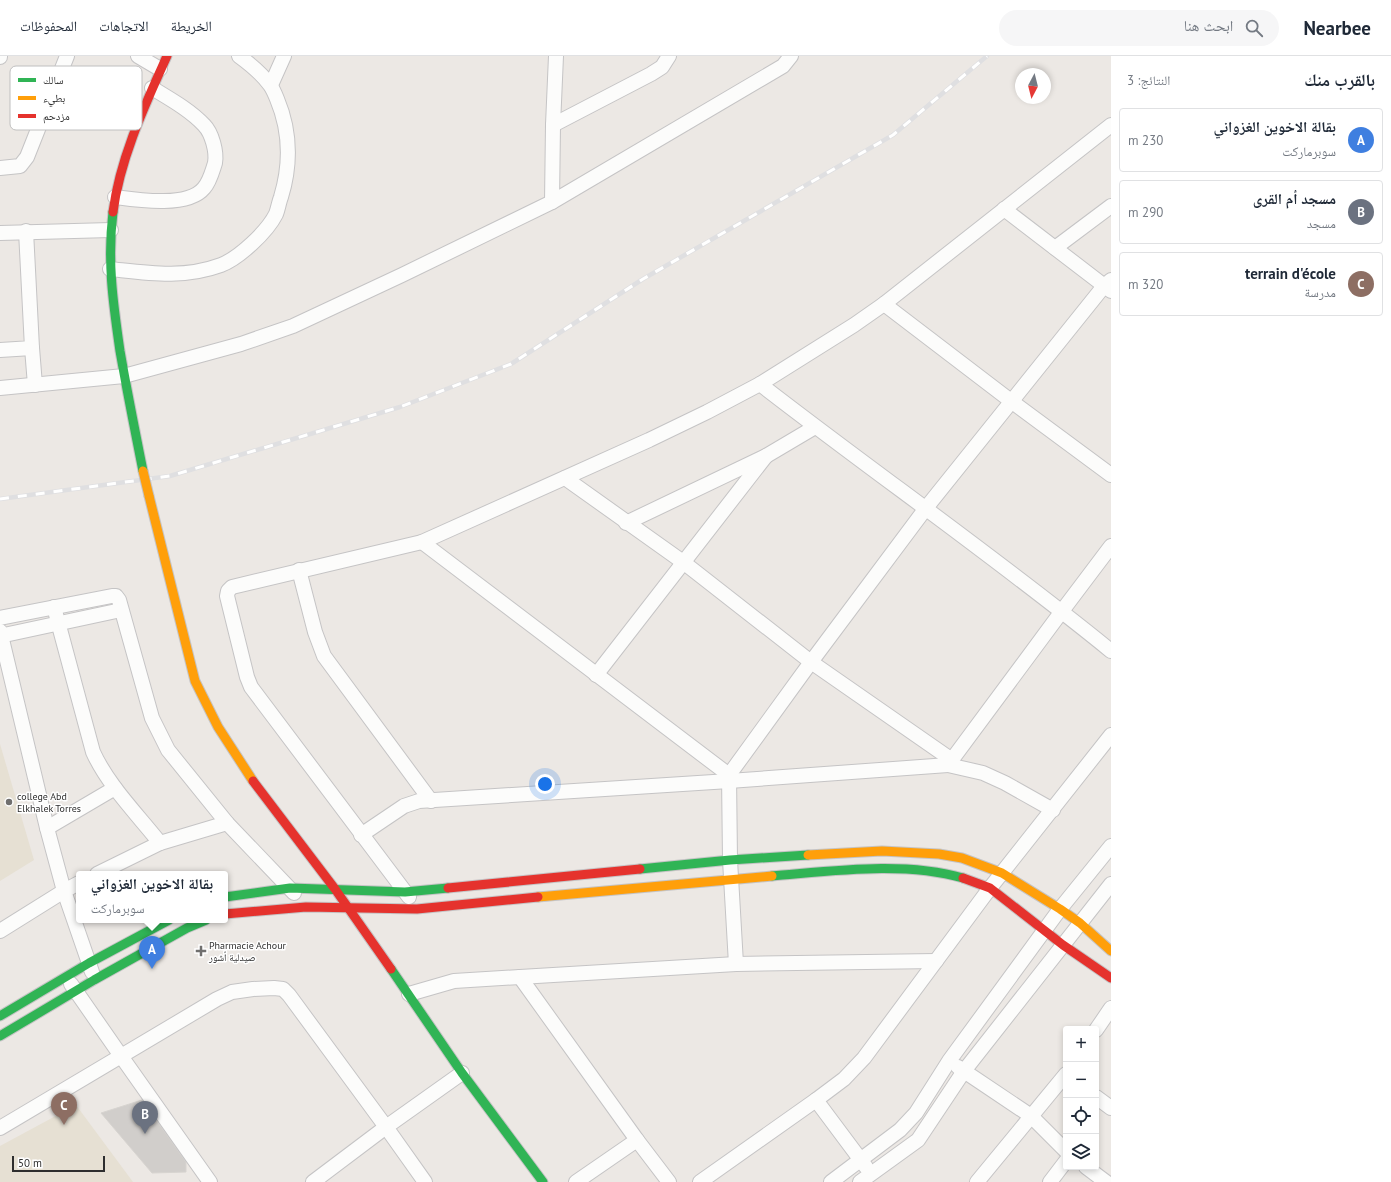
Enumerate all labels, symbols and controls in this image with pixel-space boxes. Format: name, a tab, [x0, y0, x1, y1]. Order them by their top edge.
search box	[999, 10, 1279, 46]
text: ابحث هنا	[1184, 16, 1233, 35]
text: Nearbee	[1303, 16, 1371, 40]
text: المحفوظات	[20, 17, 77, 35]
text: الاتجاهات	[99, 17, 149, 35]
text: الخريطة	[171, 17, 212, 35]
icon: search	[1243, 17, 1265, 39]
legend	[10, 66, 142, 130]
north arrow	[1015, 68, 1051, 104]
text: بالقرب منك	[1304, 69, 1375, 91]
text: النتائج: 3	[1127, 72, 1170, 89]
text: سالك	[43, 73, 63, 87]
text: بطيء	[43, 91, 65, 107]
text: مزدحم	[43, 109, 70, 124]
text: بقالة الاخوين الغزواني	[1214, 117, 1336, 136]
text: 230 m	[1128, 132, 1163, 149]
text: A	[1357, 132, 1365, 149]
text: سوبرماركت	[1282, 143, 1336, 160]
text: مسجد أم القرى	[1253, 189, 1336, 208]
text: 290 m	[1128, 204, 1163, 221]
text: B	[1357, 204, 1365, 221]
text: مسجد	[1307, 215, 1336, 232]
text: terrain d'école	[1245, 264, 1336, 283]
text: 320 m	[1128, 276, 1163, 293]
text: C	[1357, 276, 1365, 293]
text: مدرسة	[1304, 284, 1336, 301]
your location	[535, 774, 555, 794]
place label: college Abd Elkhalek Torres	[17, 790, 81, 815]
marker: college Abd Elkhalek Torres	[4, 797, 14, 807]
popup	[76, 871, 228, 923]
text: بقالة الاخوين الغزواني	[91, 874, 213, 893]
text: سوبرماركت	[91, 900, 144, 917]
pin: A	[139, 936, 165, 969]
place label: Pharmacie Achour صيدلية أشور	[208, 939, 287, 964]
marker: Pharmacie Achour صيدلية أشور	[196, 946, 206, 956]
map controls	[1063, 1026, 1099, 1170]
button: +	[1063, 1026, 1099, 1062]
button: −	[1063, 1062, 1099, 1098]
pin: C	[51, 1092, 77, 1125]
button: locate	[1063, 1098, 1099, 1134]
pin: B	[132, 1101, 158, 1134]
button: layers	[1063, 1134, 1099, 1170]
scale bar	[12, 1154, 105, 1173]
text: 50 m	[18, 1156, 42, 1170]

